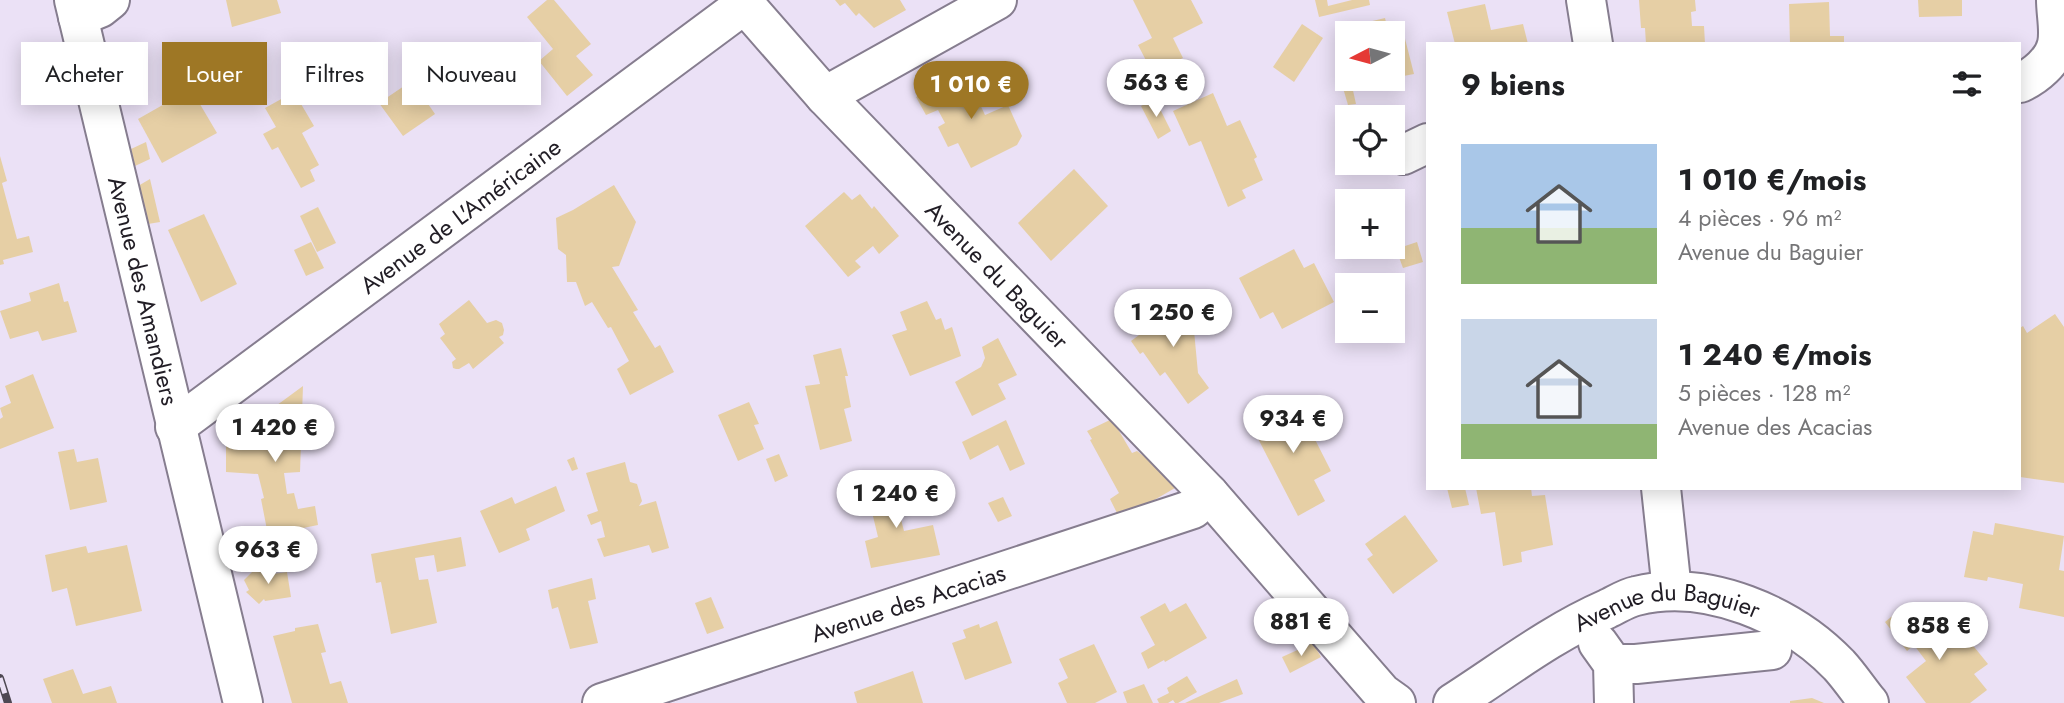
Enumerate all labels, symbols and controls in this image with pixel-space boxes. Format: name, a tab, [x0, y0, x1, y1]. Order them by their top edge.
north arrow	[1335, 21, 1405, 91]
map controls	[1335, 21, 1405, 343]
chip: Acheter	[21, 42, 148, 105]
chip: Louer	[162, 42, 267, 105]
chip: Filtres	[281, 42, 388, 105]
chip: Nouveau	[402, 42, 541, 105]
pin: 563 €	[1107, 60, 1205, 119]
pin: 1 010 €	[906, 61, 1036, 121]
text: 9 biens	[1461, 63, 1565, 106]
text: 563 €	[1123, 65, 1189, 99]
icon: filters	[1948, 65, 1986, 103]
text: 1 010 €	[930, 67, 1012, 101]
button: locate	[1335, 105, 1405, 175]
street label: Avenue de L'Américaine	[352, 129, 568, 302]
text: 1 010 €/mois	[1678, 158, 1866, 201]
icon: home	[1517, 172, 1601, 256]
street label: Avenue des Amandiers	[100, 173, 188, 409]
button: +	[1335, 189, 1405, 259]
street label: Avenue du Baguier	[918, 193, 1078, 357]
text: 4 pièces · 96 m²	[1678, 201, 1841, 235]
text: Avenue du Baguier	[1678, 235, 1863, 269]
button: −	[1335, 273, 1405, 343]
pin: 1 250 €	[1108, 290, 1238, 349]
text: 1 250 €	[1130, 295, 1216, 329]
text: 1 240 €/mois	[1678, 333, 1872, 376]
icon: home	[1517, 347, 1601, 431]
text: 5 pièces · 128 m²	[1678, 376, 1850, 410]
pin: 934 €	[1244, 396, 1342, 455]
text: 934 €	[1259, 401, 1327, 435]
pin: 1 420 €	[210, 405, 340, 464]
text: 1 420 €	[232, 410, 318, 444]
text: Avenue des Acacias	[1678, 410, 1872, 444]
pin: 1 240 €	[831, 470, 961, 530]
text: 1 240 €	[853, 476, 939, 510]
pin: 963 €	[219, 526, 317, 586]
text: 963 €	[234, 532, 302, 566]
street label: Avenue des Acacias	[806, 554, 1010, 651]
street label: Avenue du Baguier	[1567, 574, 1767, 640]
pin: 881 €	[1252, 598, 1350, 658]
pin: 858 €	[1890, 602, 1988, 662]
text: 881 €	[1270, 604, 1332, 638]
text: 858 €	[1906, 608, 1972, 642]

